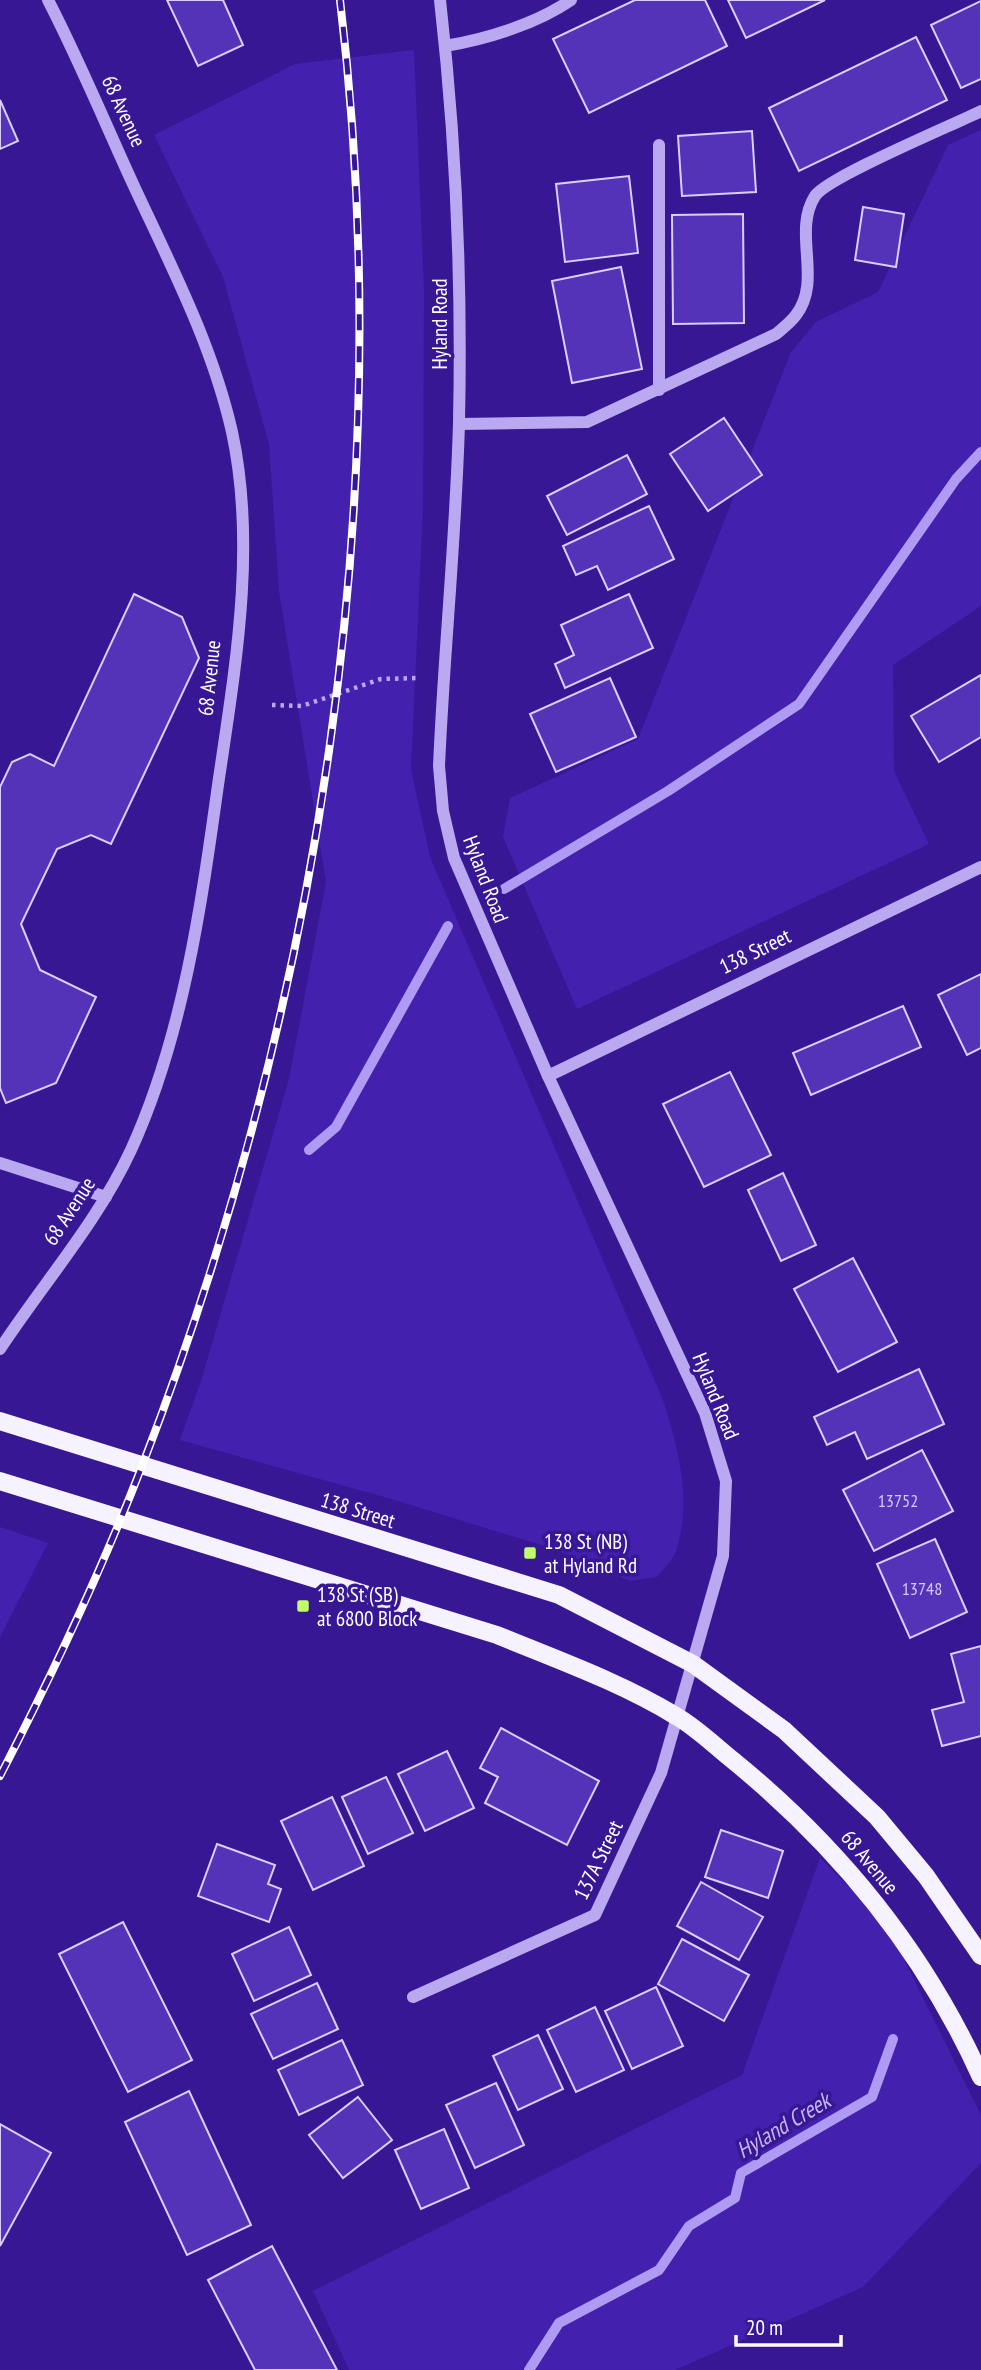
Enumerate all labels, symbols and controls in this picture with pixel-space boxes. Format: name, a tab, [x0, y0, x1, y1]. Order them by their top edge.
street label: 68 Avenue	[96, 71, 152, 151]
street label: Hyland Road	[426, 278, 453, 370]
street label: 68 Avenue	[192, 639, 226, 717]
street label: Hyland Road	[457, 832, 515, 926]
street label: 138 Street	[715, 922, 795, 980]
street label: 68 Avenue	[37, 1172, 101, 1250]
street label: Hyland Road	[686, 1349, 746, 1443]
street label: 138 Street	[318, 1486, 399, 1534]
house number: 13752	[878, 1489, 918, 1512]
place label: 138 St (NB) at Hyland Rd	[544, 1528, 637, 1579]
marker: 138 St (NB) at Hyland Rd	[522, 1545, 538, 1561]
house number: 13748	[902, 1577, 942, 1600]
place label: 138 St (SB) at 6800 Block	[317, 1581, 417, 1632]
marker: 138 St (SB) at 6800 Block	[295, 1598, 311, 1614]
street label: 137A Street	[567, 1816, 629, 1904]
street label: 68 Avenue	[835, 1824, 905, 1900]
water label: Hyland Creek	[731, 2084, 838, 2164]
scale bar	[736, 2304, 841, 2348]
text: 20 m	[746, 2314, 783, 2341]

